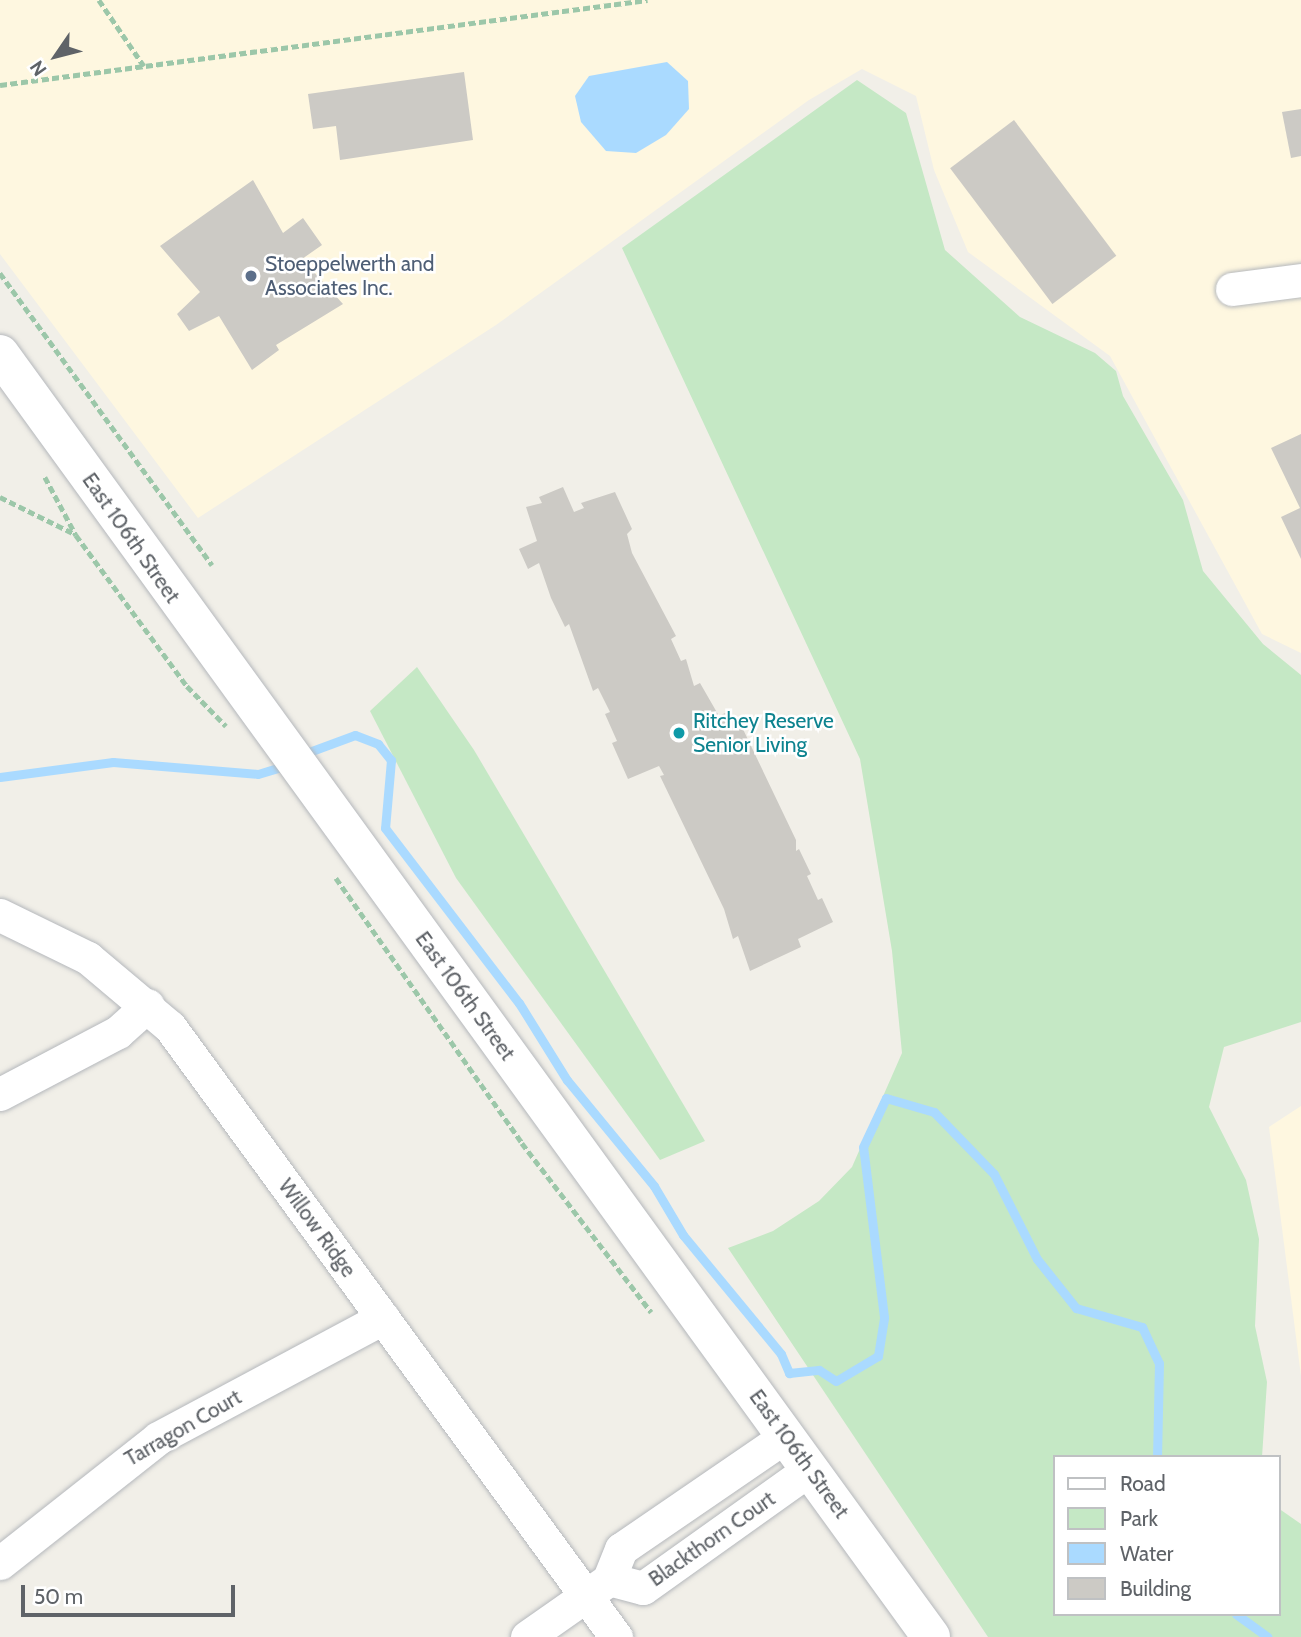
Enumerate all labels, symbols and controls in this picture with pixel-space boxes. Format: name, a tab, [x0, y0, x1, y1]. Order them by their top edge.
north arrow	[21, 21, 91, 91]
text: N	[25, 56, 52, 80]
place label: Stoeppelwerth and Associates Inc.	[265, 251, 434, 301]
marker: Stoeppelwerth and Associates Inc.	[243, 268, 259, 284]
street label: East 106th Street	[77, 468, 185, 608]
place label: Ritchey Reserve Senior Living	[693, 708, 834, 758]
marker: Ritchey Reserve Senior Living	[671, 725, 687, 741]
street label: East 106th Street	[410, 927, 520, 1065]
street label: Willow Ridge	[273, 1174, 361, 1282]
street label: Tarragon Court	[120, 1384, 246, 1472]
street label: East 106th Street	[744, 1385, 854, 1523]
legend	[1052, 1455, 1280, 1616]
text: Road	[1120, 1471, 1166, 1496]
street label: Blackthorn Court	[644, 1486, 780, 1592]
text: Park	[1120, 1506, 1158, 1531]
text: Water	[1120, 1541, 1173, 1566]
scale bar	[24, 1570, 238, 1614]
text: Building	[1120, 1576, 1191, 1601]
text: 50 m	[34, 1584, 83, 1609]

